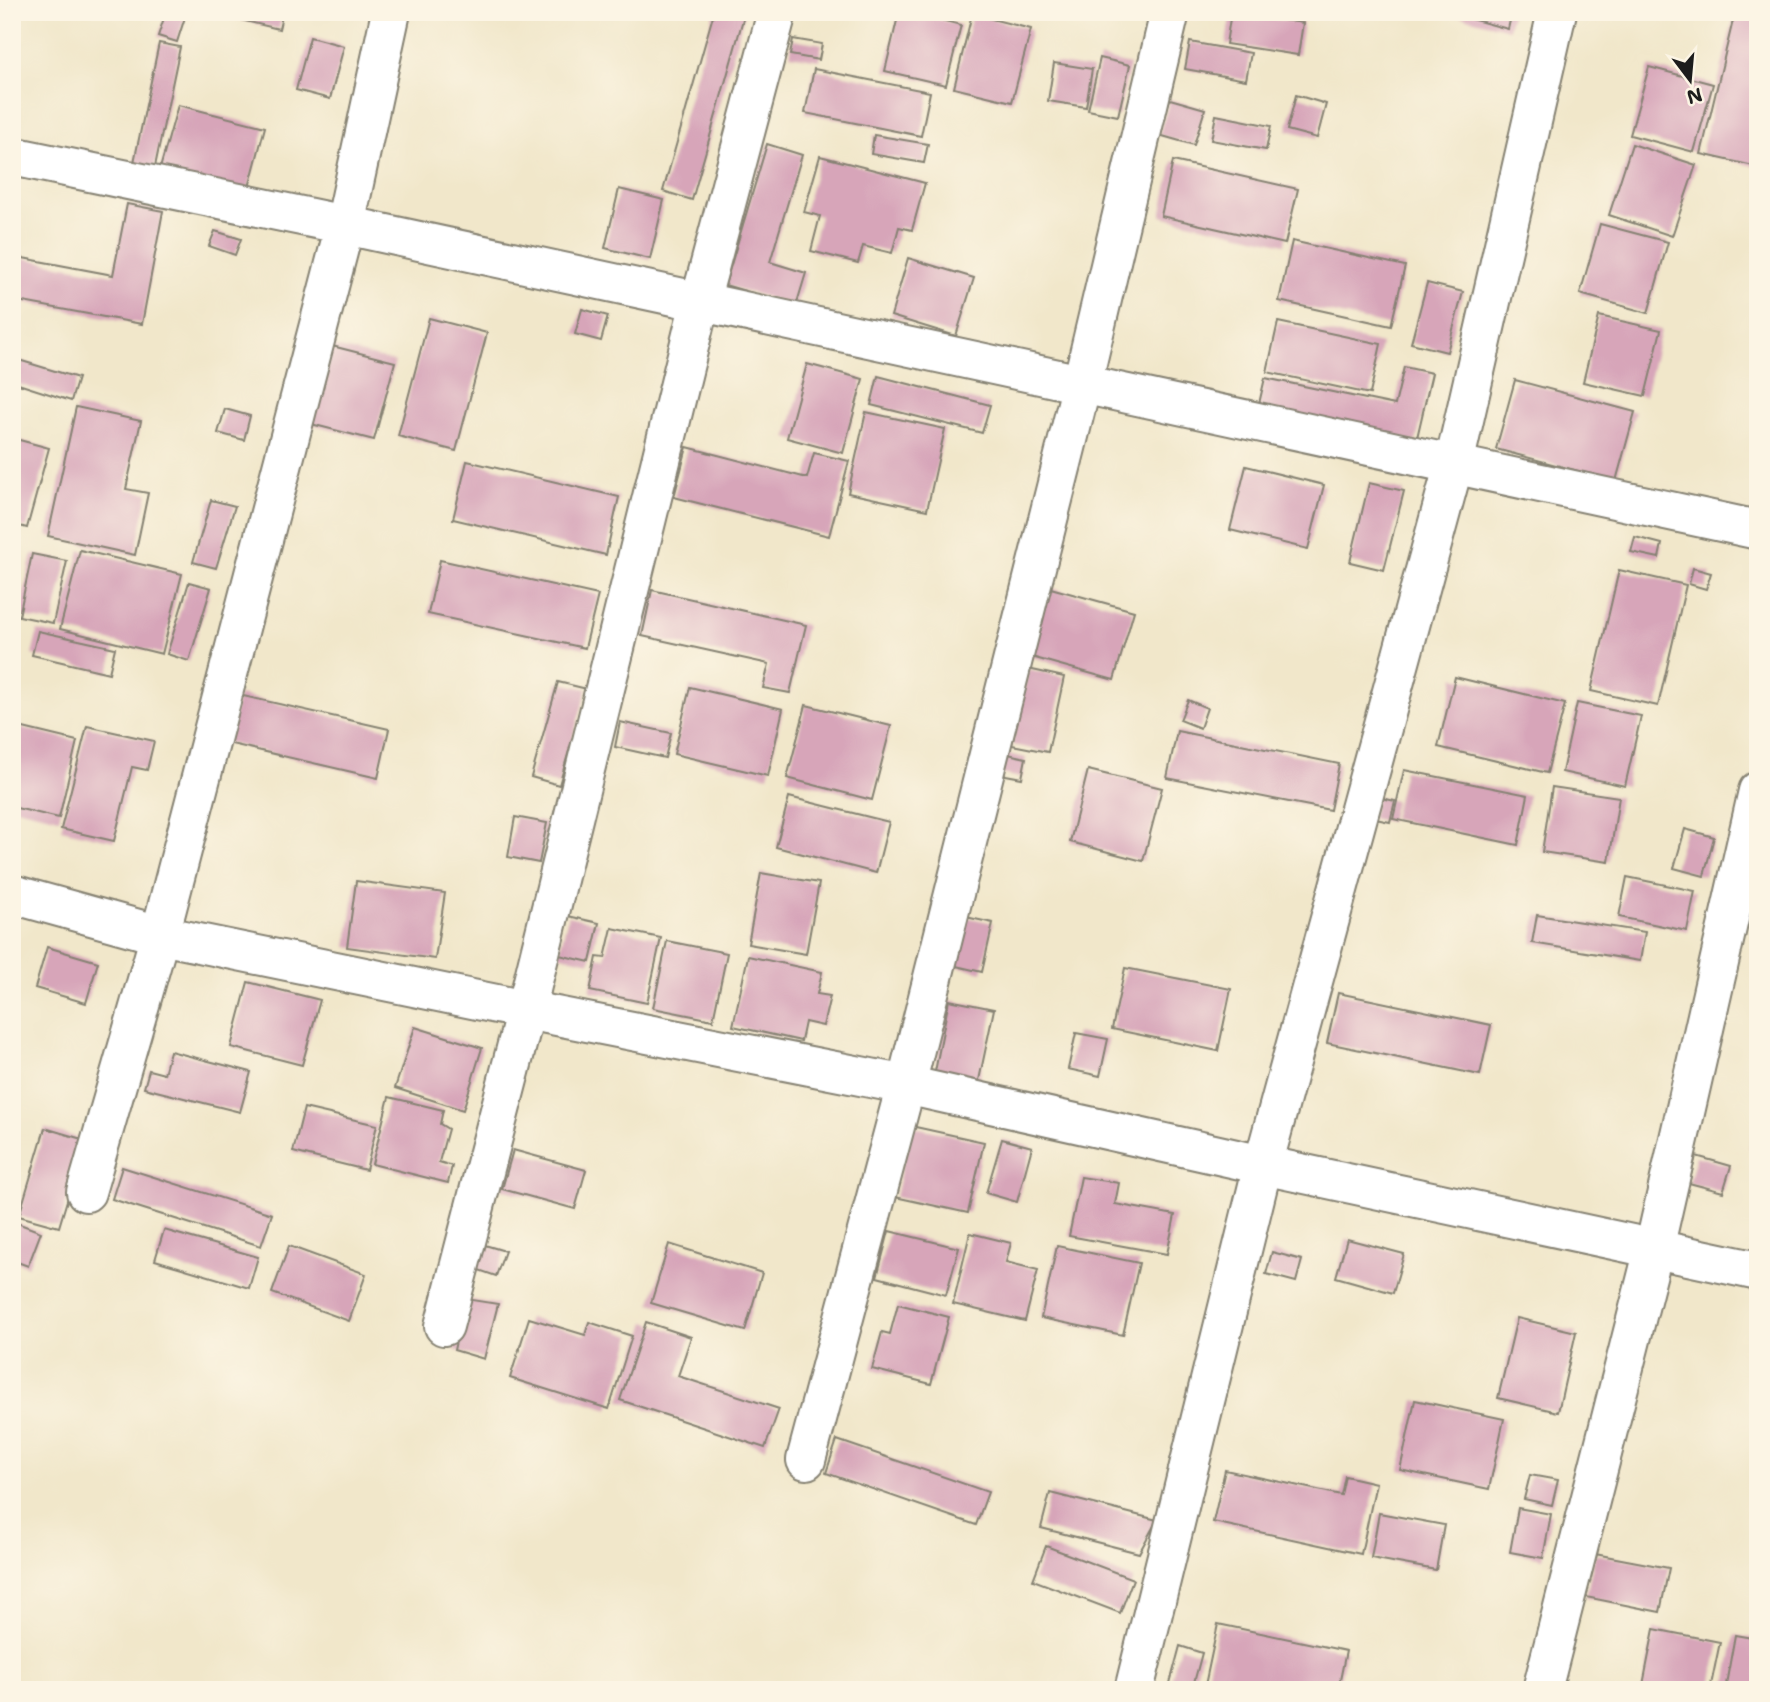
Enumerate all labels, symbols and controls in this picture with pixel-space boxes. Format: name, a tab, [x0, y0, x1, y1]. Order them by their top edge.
north arrow	[1654, 46, 1724, 116]
text: N	[1684, 82, 1705, 110]

